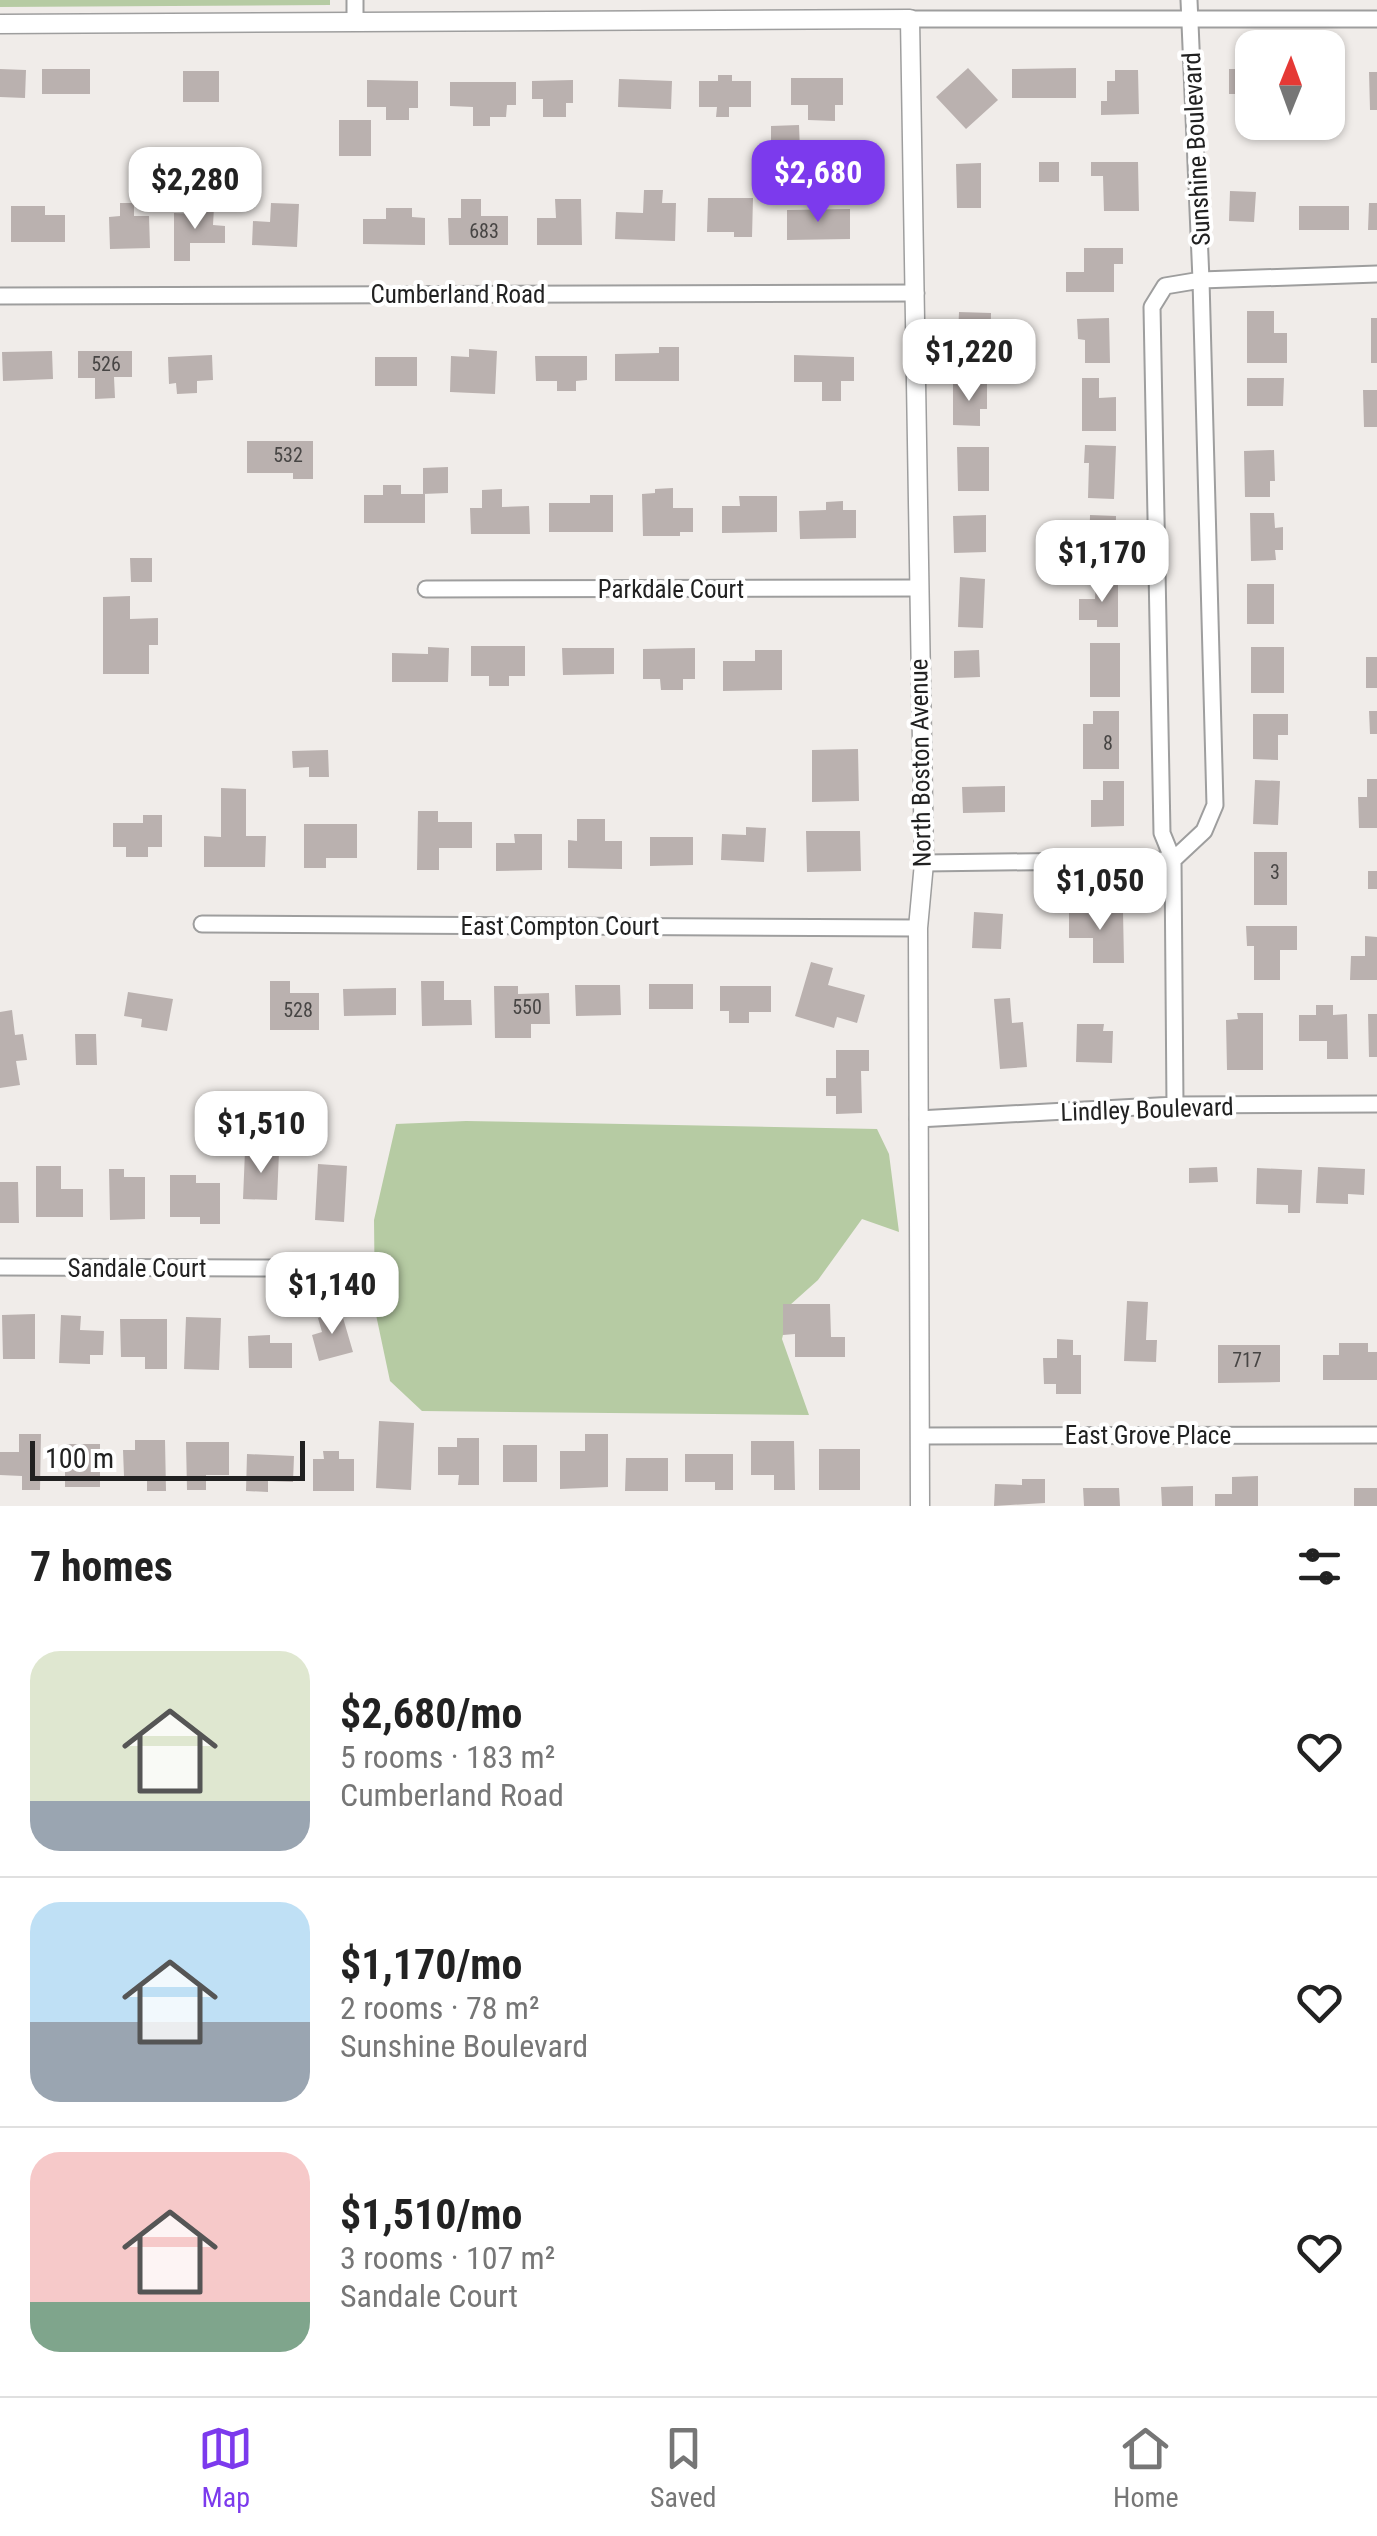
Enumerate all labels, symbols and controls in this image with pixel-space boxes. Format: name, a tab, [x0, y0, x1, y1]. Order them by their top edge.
north arrow	[1235, 30, 1345, 140]
map controls	[1235, 30, 1345, 140]
street label: Sunshine Boulevard	[1177, 51, 1216, 246]
pin: $2,680	[737, 140, 899, 225]
pin: $2,280	[114, 147, 276, 232]
text: $2,680	[774, 153, 862, 191]
text: $2,280	[151, 160, 239, 198]
house number: 683	[469, 219, 499, 243]
street label: Cumberland Road	[371, 280, 545, 309]
pin: $1,220	[888, 319, 1050, 404]
text: $1,220	[925, 332, 1013, 370]
house number: 526	[91, 352, 121, 376]
house number: 532	[273, 443, 303, 467]
pin: $1,170	[1021, 520, 1183, 605]
text: $1,170	[1058, 533, 1146, 571]
street label: Parkdale Court	[598, 575, 744, 604]
street label: North Boston Avenue	[904, 658, 937, 868]
house number: 8	[1103, 731, 1113, 755]
pin: $1,050	[1019, 848, 1181, 933]
house number: 3	[1270, 860, 1280, 884]
text: $1,050	[1056, 861, 1144, 899]
street label: East Compton Court	[461, 912, 659, 941]
house number: 550	[512, 995, 542, 1019]
house number: 528	[283, 998, 313, 1022]
pin: $1,510	[180, 1091, 342, 1176]
street label: Lindley Boulevard	[1060, 1092, 1234, 1127]
text: $1,510	[217, 1104, 305, 1142]
pin: $1,140	[251, 1252, 413, 1337]
street label: Sandale Court	[67, 1254, 207, 1283]
text: $1,140	[288, 1265, 376, 1303]
house number: 717	[1232, 1348, 1262, 1372]
street label: East Grove Place	[1065, 1421, 1231, 1450]
scale bar	[30, 1436, 305, 1480]
text: 100 m	[45, 1442, 114, 1475]
icon: filters	[1292, 1539, 1347, 1594]
text: 7 homes	[30, 1542, 173, 1591]
text: $2,680/mo	[340, 1689, 522, 1738]
icon: home	[110, 1691, 230, 1811]
icon: heart	[1292, 1724, 1347, 1779]
text: 5 rooms · 183 m²	[340, 1738, 555, 1776]
text: Cumberland Road	[340, 1776, 564, 1814]
text: $1,170/mo	[340, 1940, 522, 1989]
icon: home	[110, 1942, 230, 2062]
icon: heart	[1292, 1975, 1347, 2030]
text: 2 rooms · 78 m²	[340, 1989, 539, 2027]
text: Sunshine Boulevard	[340, 2027, 588, 2065]
text: $1,510/mo	[340, 2190, 522, 2239]
icon: home	[110, 2192, 230, 2312]
icon: heart	[1292, 2225, 1347, 2280]
text: 3 rooms · 107 m²	[340, 2239, 555, 2277]
text: Sandale Court	[340, 2277, 518, 2315]
tab: Map	[198, 2421, 253, 2514]
tab: Saved	[650, 2421, 716, 2514]
tab: Home	[1113, 2421, 1179, 2514]

